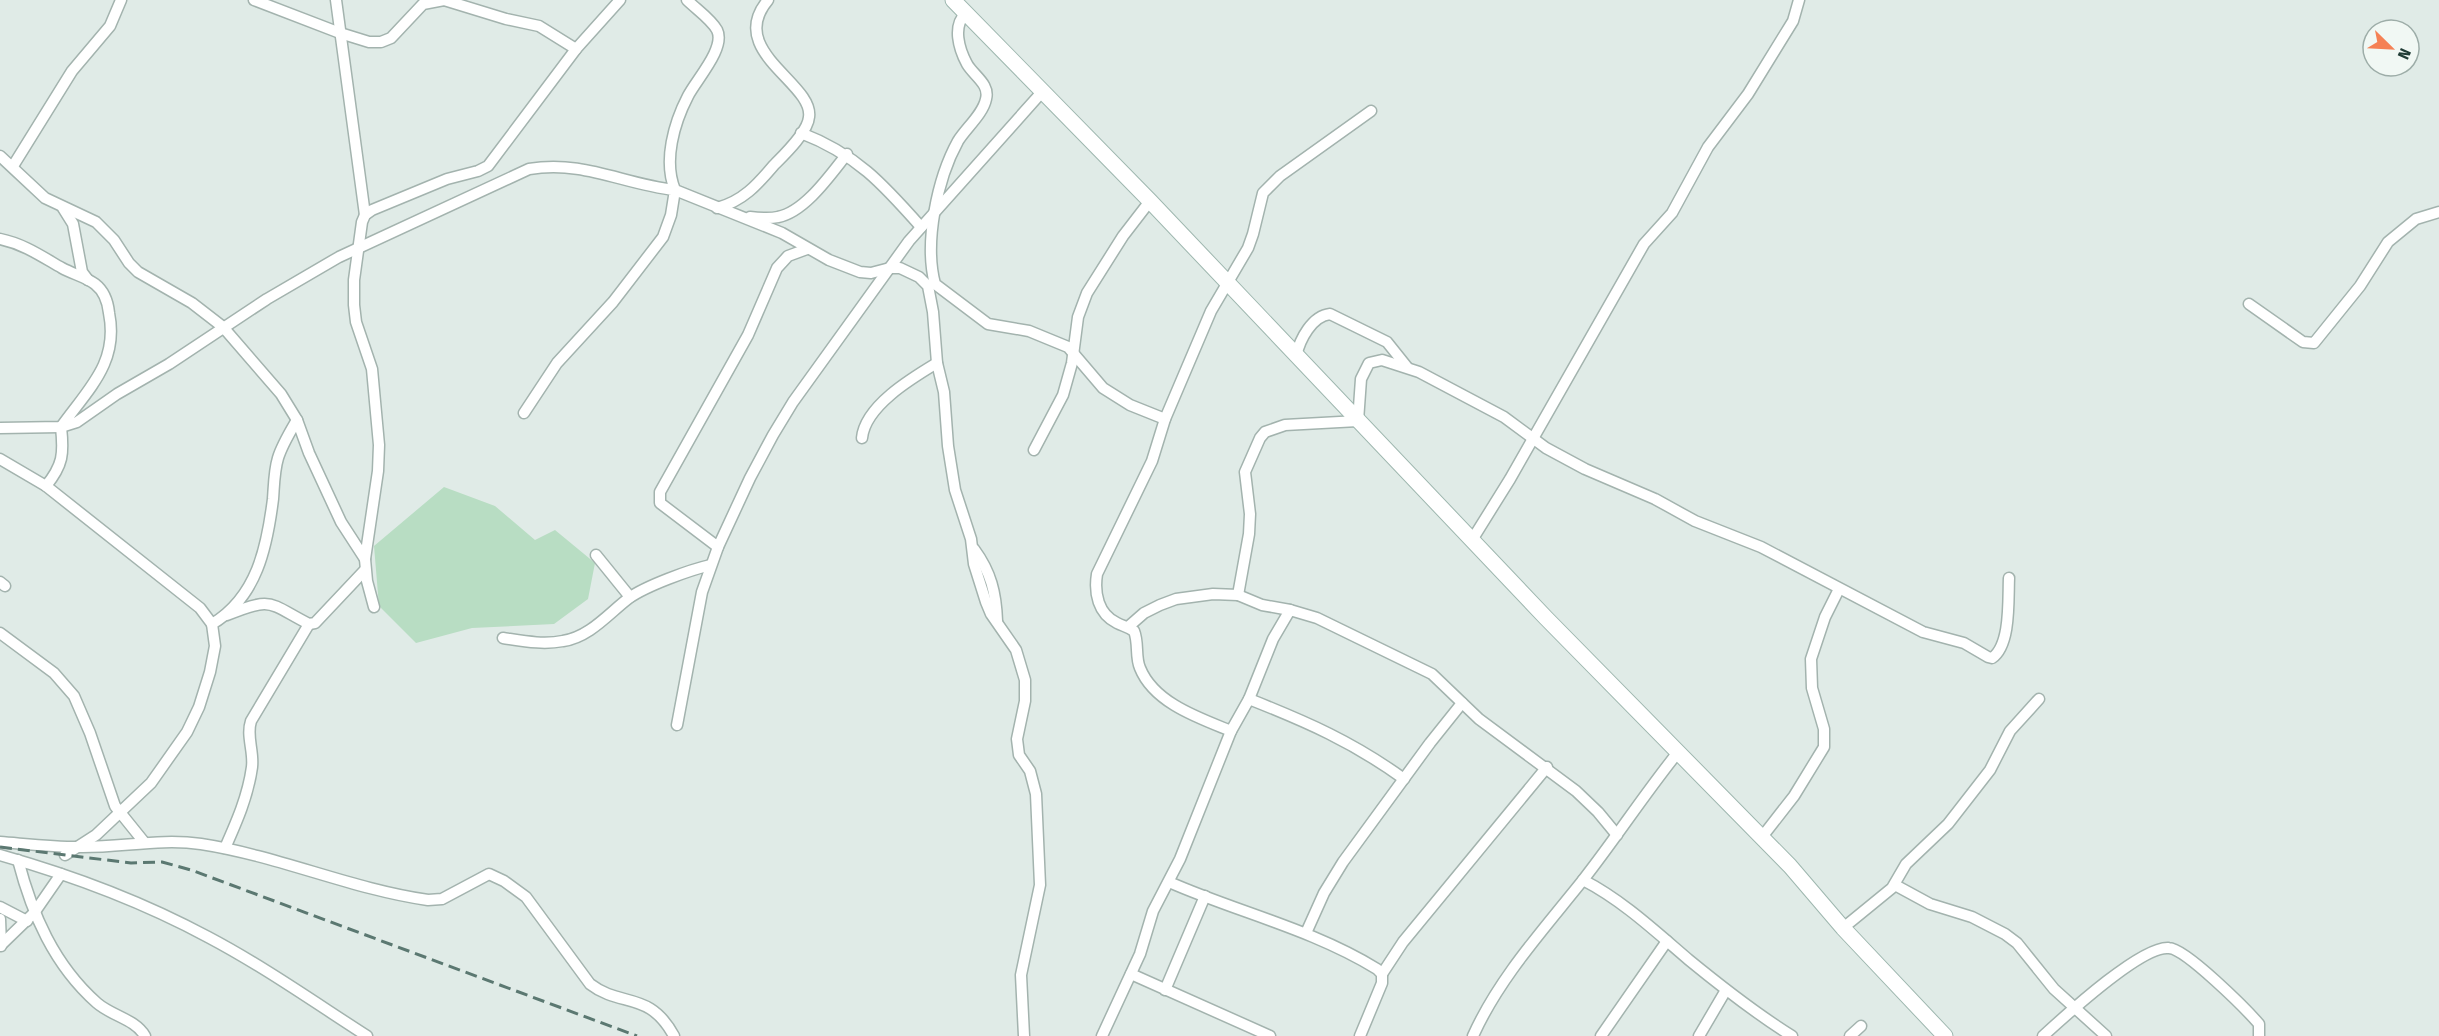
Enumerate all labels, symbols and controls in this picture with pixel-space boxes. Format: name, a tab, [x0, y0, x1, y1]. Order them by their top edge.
north arrow	[2361, 18, 2421, 78]
text: N	[2394, 46, 2415, 62]

